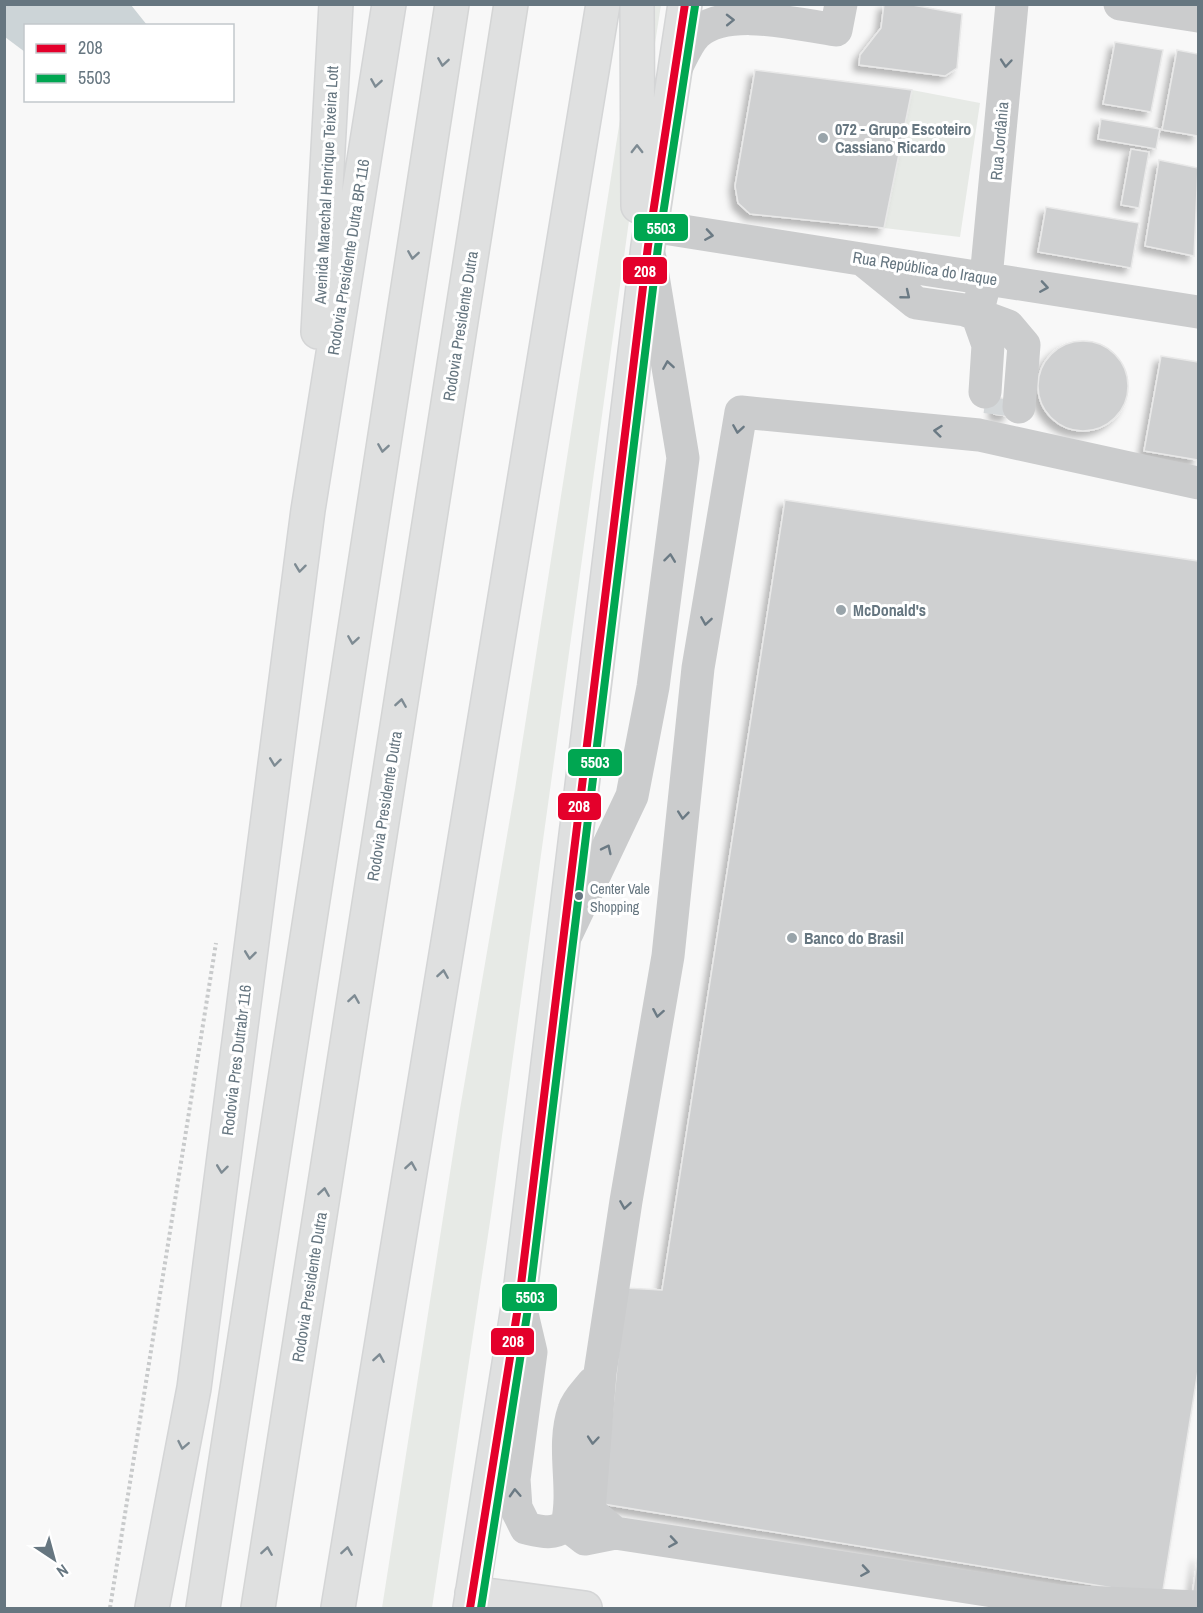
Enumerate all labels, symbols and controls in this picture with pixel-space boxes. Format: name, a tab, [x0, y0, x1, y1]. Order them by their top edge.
one-way arrow	[726, 14, 735, 26]
legend	[24, 24, 234, 102]
text: 208	[78, 35, 103, 60]
one-way arrow	[438, 58, 450, 67]
one-way arrow	[1000, 58, 1013, 67]
text: 5503	[78, 65, 111, 90]
street label: Avenida Marechal Henrique Teixeira Lott	[309, 65, 343, 306]
one-way arrow	[371, 78, 383, 88]
street label: Rua Jordânia	[985, 100, 1013, 181]
place label: 072 - Grupo Escoteiro Cassiano Ricardo	[835, 118, 971, 158]
marker: 072 - Grupo Escoteiro Cassiano Ricardo	[816, 131, 830, 145]
one-way arrow	[631, 145, 643, 154]
street label: Rodovia Presidente Dutra BR 116	[322, 157, 374, 357]
line badge: 5503	[633, 213, 689, 242]
text: 5503	[646, 217, 676, 239]
one-way arrow	[704, 228, 714, 240]
street label: Rua República do Iraque	[851, 246, 999, 290]
street label: Rodovia Presidente Dutra	[437, 249, 483, 403]
one-way arrow	[408, 250, 420, 260]
line badge: 208	[622, 256, 668, 285]
text: 208	[634, 260, 656, 282]
one-way arrow	[1039, 280, 1049, 292]
one-way arrow	[899, 288, 910, 299]
one-way arrow	[662, 360, 674, 369]
one-way arrow	[732, 423, 745, 433]
one-way arrow	[934, 425, 943, 438]
one-way arrow	[378, 443, 390, 452]
one-way arrow	[663, 553, 675, 562]
one-way arrow	[295, 564, 307, 573]
place label: McDonald's	[853, 599, 926, 621]
marker: McDonald's	[834, 603, 848, 617]
one-way arrow	[700, 616, 713, 626]
one-way arrow	[348, 636, 360, 645]
one-way arrow	[394, 699, 406, 708]
street label: Rodovia Presidente Dutra	[361, 729, 407, 883]
line badge: 5503	[567, 748, 623, 777]
text: 5503	[580, 751, 610, 773]
one-way arrow	[270, 757, 282, 766]
line badge: 208	[557, 792, 602, 821]
text: 208	[568, 795, 590, 817]
one-way arrow	[677, 810, 690, 819]
one-way arrow	[599, 844, 611, 855]
place label: Center Vale Shopping	[590, 880, 650, 916]
marker: Center Vale Shopping	[573, 890, 585, 902]
place label: Banco do Brasil	[804, 927, 904, 949]
marker: Banco do Brasil	[785, 931, 799, 945]
one-way arrow	[244, 950, 257, 960]
one-way arrow	[436, 969, 449, 979]
street label: Rodovia Pres Dutrabr 116	[216, 983, 256, 1137]
one-way arrow	[347, 995, 360, 1005]
one-way arrow	[652, 1008, 665, 1018]
one-way arrow	[404, 1161, 417, 1171]
one-way arrow	[217, 1165, 229, 1174]
one-way arrow	[317, 1187, 329, 1197]
one-way arrow	[619, 1200, 632, 1210]
street label: Rodovia Presidente Dutra	[286, 1210, 332, 1364]
line badge: 5503	[501, 1283, 558, 1312]
text: 5503	[515, 1286, 545, 1308]
line badge: 208	[490, 1327, 535, 1356]
text: 208	[502, 1330, 524, 1352]
one-way arrow	[372, 1354, 385, 1364]
one-way arrow	[587, 1436, 600, 1445]
one-way arrow	[177, 1440, 190, 1450]
one-way arrow	[508, 1488, 521, 1497]
north arrow	[24, 1529, 84, 1589]
one-way arrow	[668, 1535, 677, 1547]
one-way arrow	[261, 1546, 273, 1555]
one-way arrow	[341, 1546, 353, 1555]
text: N	[53, 1559, 73, 1583]
one-way arrow	[861, 1565, 870, 1577]

